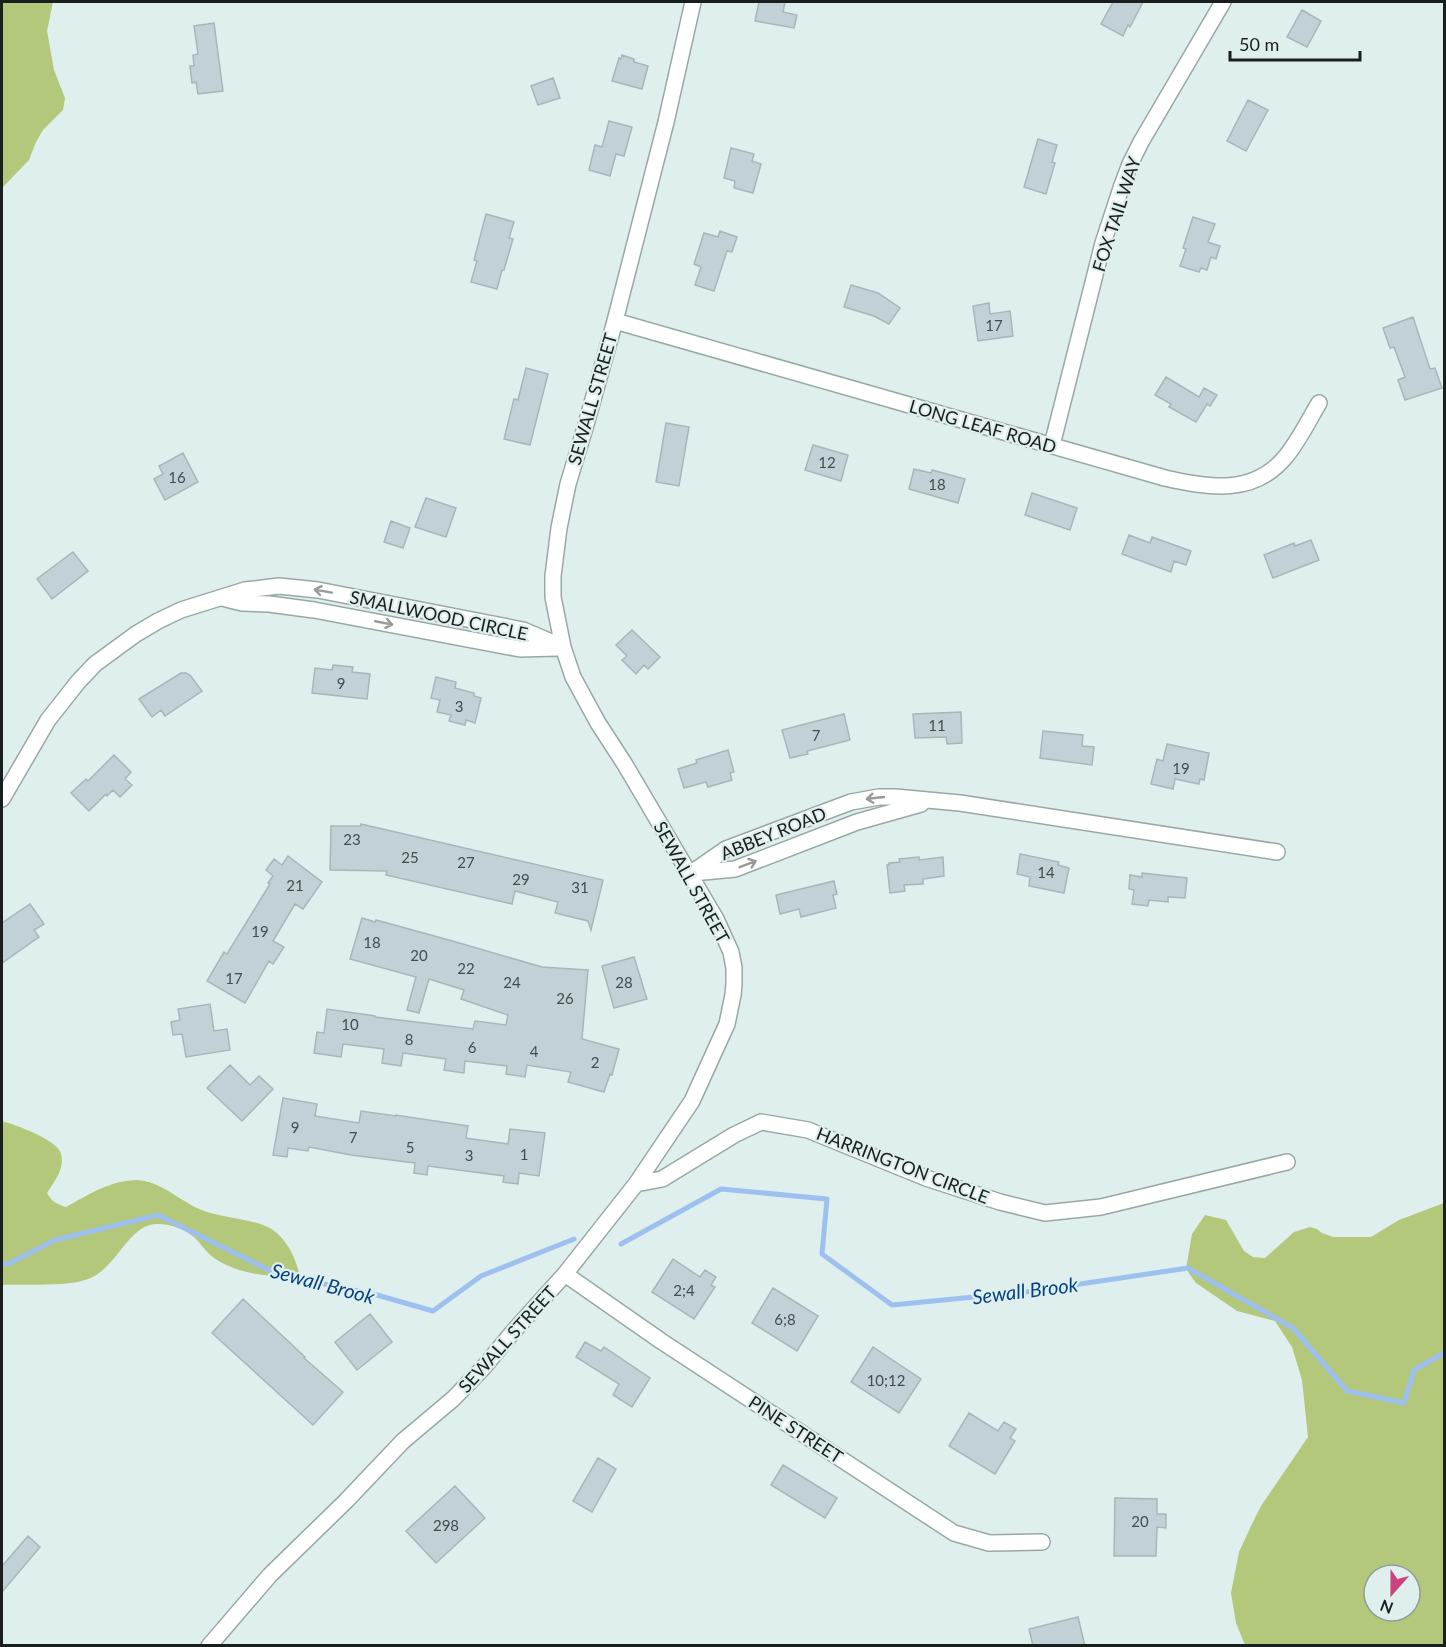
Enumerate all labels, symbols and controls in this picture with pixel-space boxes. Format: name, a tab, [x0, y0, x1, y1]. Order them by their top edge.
scale bar	[1230, 24, 1360, 62]
text: 50 m	[1239, 33, 1279, 55]
street label: FOX TAIL WAY	[1087, 153, 1145, 274]
house number: 17	[985, 316, 1003, 334]
street label: SEWALL STREET	[563, 330, 621, 467]
street label: LONG LEAF ROAD	[907, 394, 1059, 458]
house number: 12	[818, 453, 836, 471]
house number: 16	[168, 468, 186, 486]
house number: 18	[928, 475, 946, 493]
one-way arrow	[314, 585, 333, 596]
street label: SMALLWOOD CIRCLE	[348, 585, 530, 645]
one-way arrow	[373, 618, 393, 629]
house number: 9	[337, 674, 345, 692]
house number: 3	[455, 697, 463, 715]
house number: 11	[928, 716, 946, 734]
house number: 7	[812, 726, 821, 744]
house number: 19	[1172, 759, 1190, 777]
one-way arrow	[865, 793, 885, 804]
street label: ABBEY ROAD	[717, 802, 829, 864]
street label: SEWALL STREET	[649, 817, 735, 947]
house number: 23	[343, 830, 361, 848]
house number: 25	[401, 848, 419, 866]
house number: 27	[457, 853, 475, 871]
one-way arrow	[738, 857, 757, 868]
house number: 14	[1037, 863, 1055, 881]
house number: 29	[512, 870, 530, 888]
house number: 21	[286, 876, 304, 894]
house number: 31	[571, 878, 589, 896]
house number: 19	[251, 922, 269, 940]
house number: 18	[363, 933, 381, 951]
house number: 20	[410, 946, 428, 964]
house number: 22	[457, 959, 475, 977]
house number: 17	[225, 969, 243, 987]
house number: 24	[503, 973, 521, 991]
house number: 28	[615, 973, 633, 991]
house number: 26	[556, 989, 574, 1007]
house number: 10	[341, 1015, 359, 1033]
house number: 8	[405, 1030, 413, 1048]
house number: 6	[468, 1038, 477, 1056]
house number: 4	[530, 1042, 539, 1060]
house number: 2	[591, 1053, 599, 1071]
house number: 9	[291, 1118, 299, 1136]
street label: HARRINGTON CIRCLE	[814, 1122, 992, 1208]
house number: 7	[349, 1128, 358, 1146]
house number: 5	[406, 1138, 414, 1156]
house number: 1	[520, 1145, 528, 1163]
house number: 3	[465, 1146, 473, 1164]
water label: Sewall Brook	[269, 1258, 378, 1308]
water label: Sewall Brook	[971, 1272, 1080, 1308]
street label: SEWALL STREET	[453, 1281, 561, 1397]
house number: 2;4	[673, 1281, 695, 1299]
house number: 6;8	[774, 1310, 796, 1328]
house number: 10;12	[867, 1371, 905, 1389]
street label: PINE STREET	[745, 1390, 847, 1468]
house number: 20	[1131, 1512, 1149, 1530]
house number: 298	[433, 1516, 459, 1534]
north arrow	[1362, 1563, 1422, 1623]
text: N	[1377, 1596, 1396, 1619]

